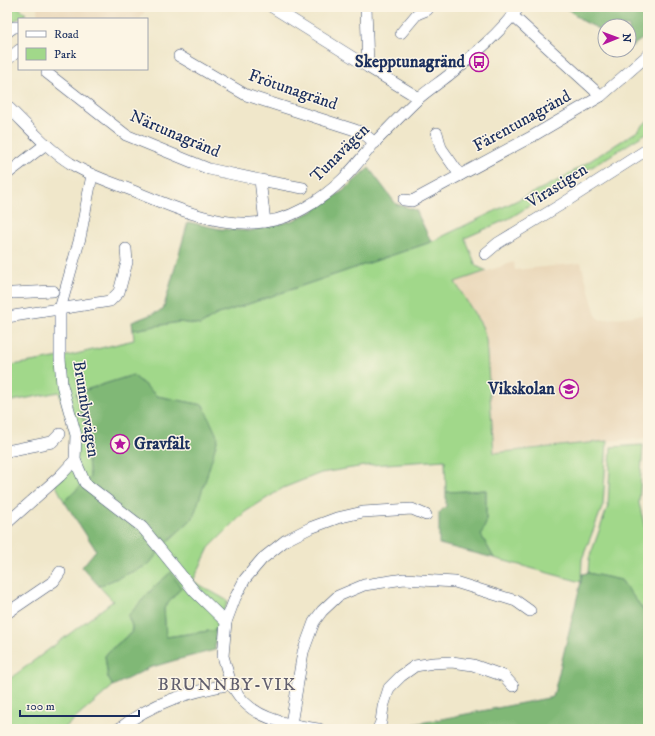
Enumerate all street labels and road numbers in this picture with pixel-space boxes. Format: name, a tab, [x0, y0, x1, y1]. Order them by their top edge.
street label: Frötunagränd	[245, 64, 341, 116]
street label: Färentunagränd	[469, 85, 575, 157]
street label: Närtunagränd	[127, 105, 224, 163]
street label: Tunavägen	[306, 119, 374, 187]
street label: Virastigen	[521, 159, 592, 214]
street label: Brunnbyvägen	[67, 359, 105, 459]

